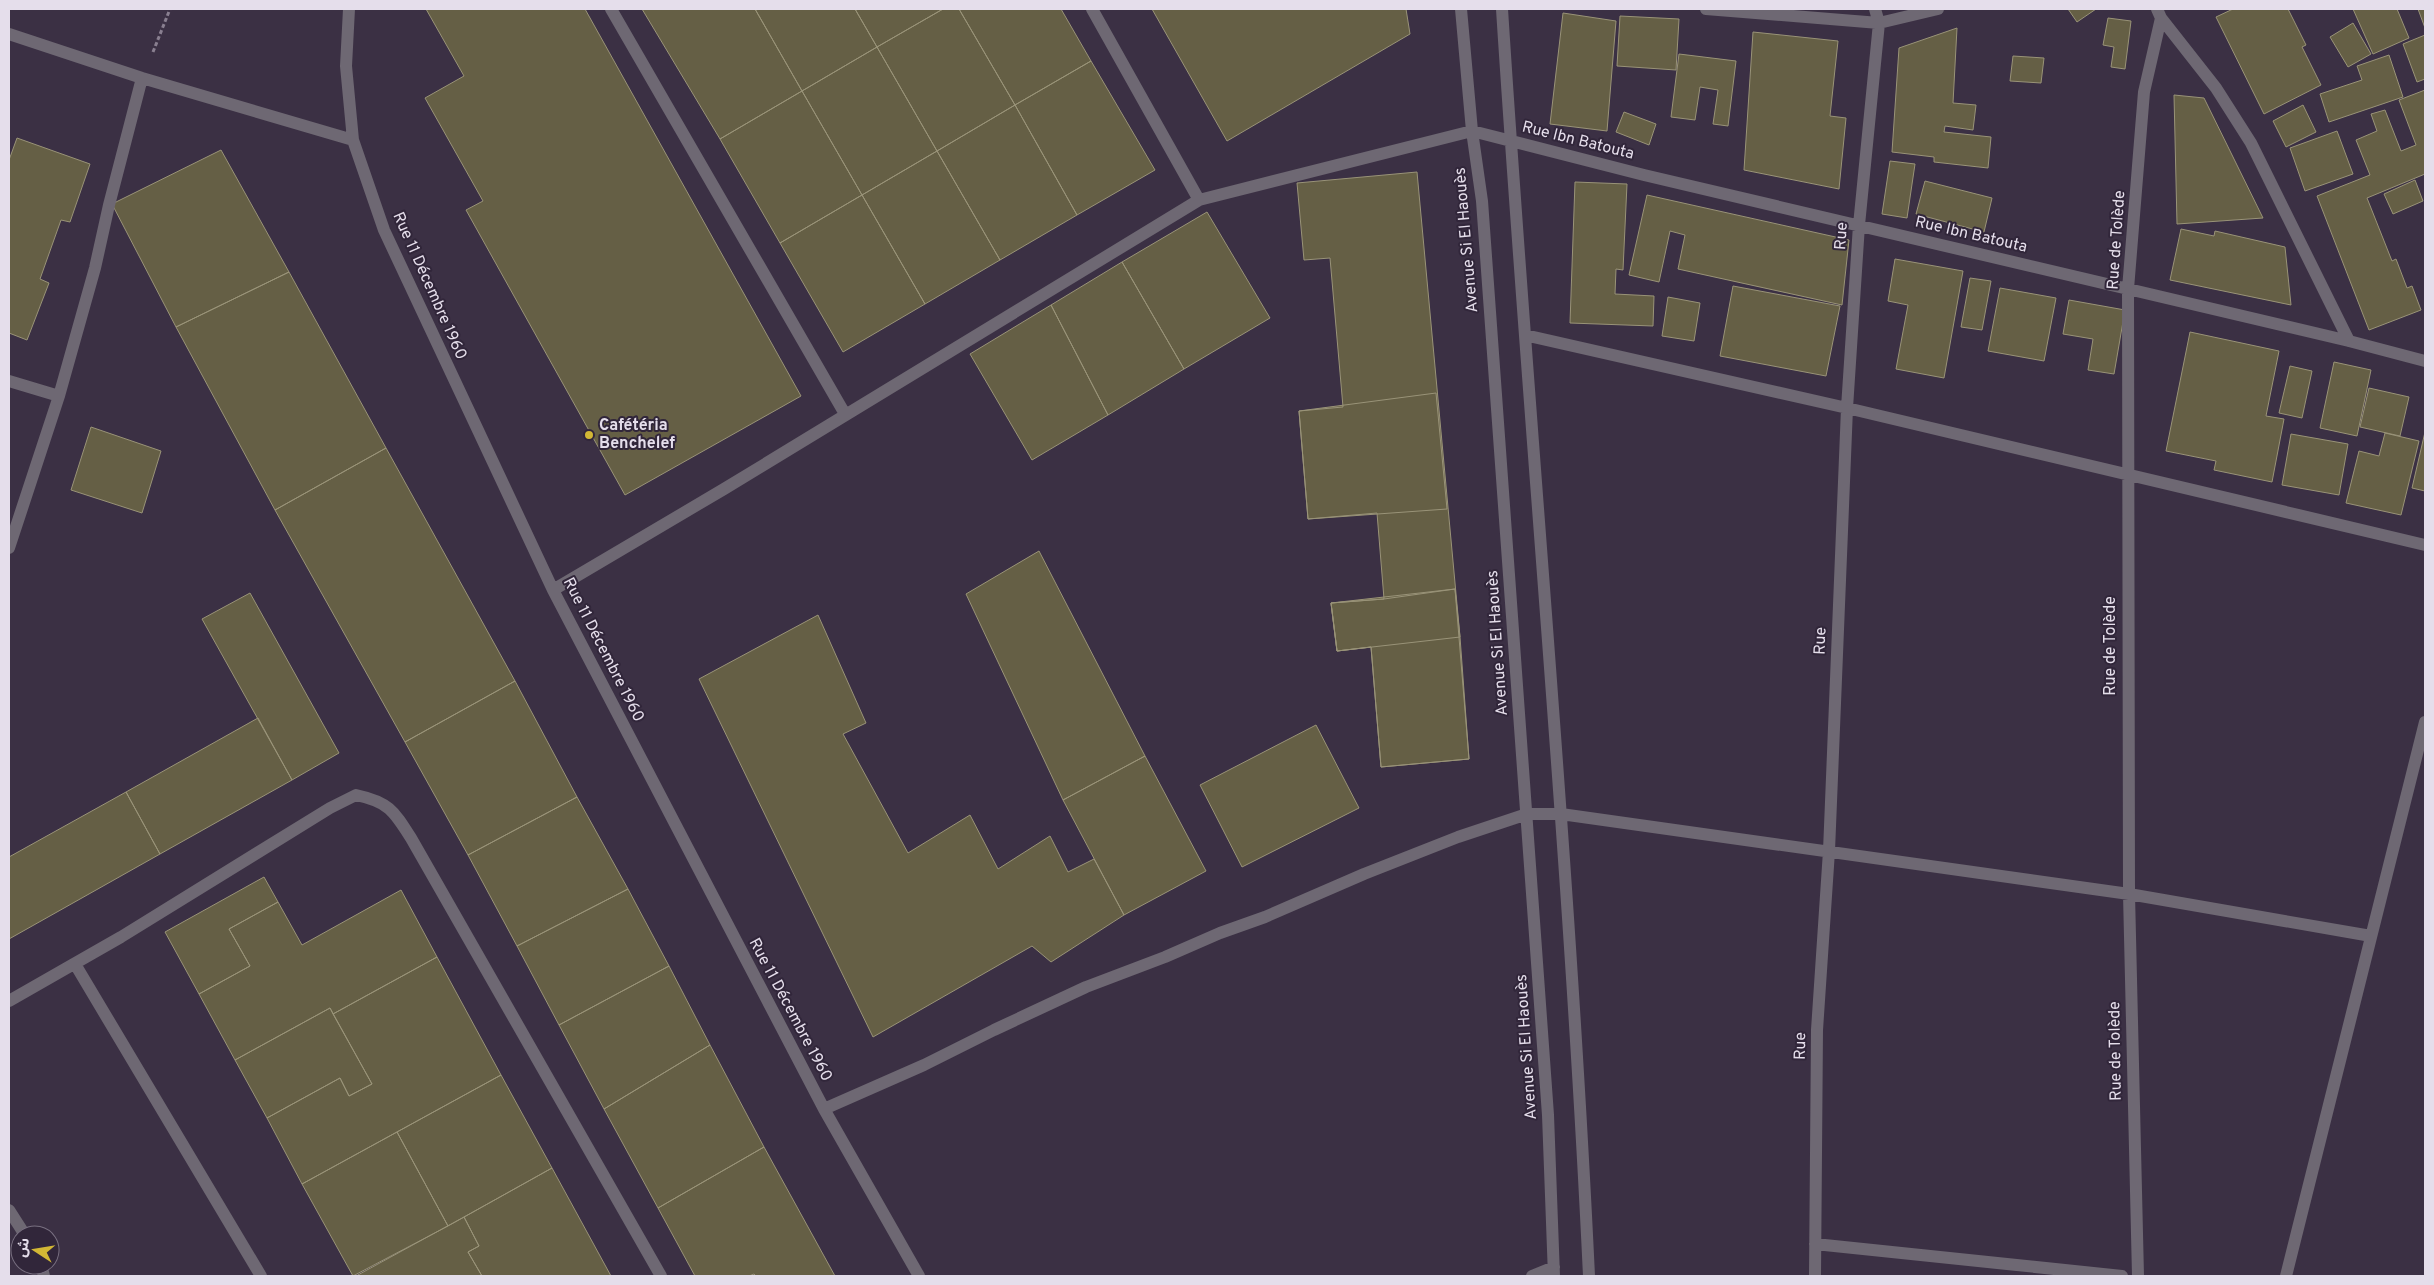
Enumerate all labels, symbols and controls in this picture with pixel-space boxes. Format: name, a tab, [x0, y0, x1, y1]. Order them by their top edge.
street label: Rue Ibn Batouta	[1520, 117, 1636, 165]
street label: Avenue Si El Haouès	[1451, 167, 1483, 313]
street label: Rue de Tolède	[2104, 190, 2130, 290]
street label: Rue 11 Décembre 1960	[387, 209, 471, 363]
street label: Rue Ibn Batouta	[1913, 212, 2029, 258]
street label: Rue	[1831, 221, 1853, 251]
place label: Cafétéria Benchelef	[599, 416, 675, 454]
marker: Cafétéria Benchelef	[583, 429, 595, 441]
street label: Avenue Si El Haouès	[1483, 570, 1513, 716]
street label: Rue 11 Décembre 1960	[558, 574, 648, 726]
street label: Rue de Tolède	[2101, 596, 2121, 696]
street label: Rue	[1811, 627, 1831, 655]
street label: Rue 11 Décembre 1960	[744, 935, 836, 1085]
street label: Avenue Si El Haouès	[1512, 974, 1542, 1120]
street label: Rue de Tolède	[2105, 1001, 2127, 1101]
street label: Rue	[1791, 1032, 1811, 1060]
north arrow	[10, 1225, 60, 1275]
text: ش	[13, 1236, 34, 1259]

